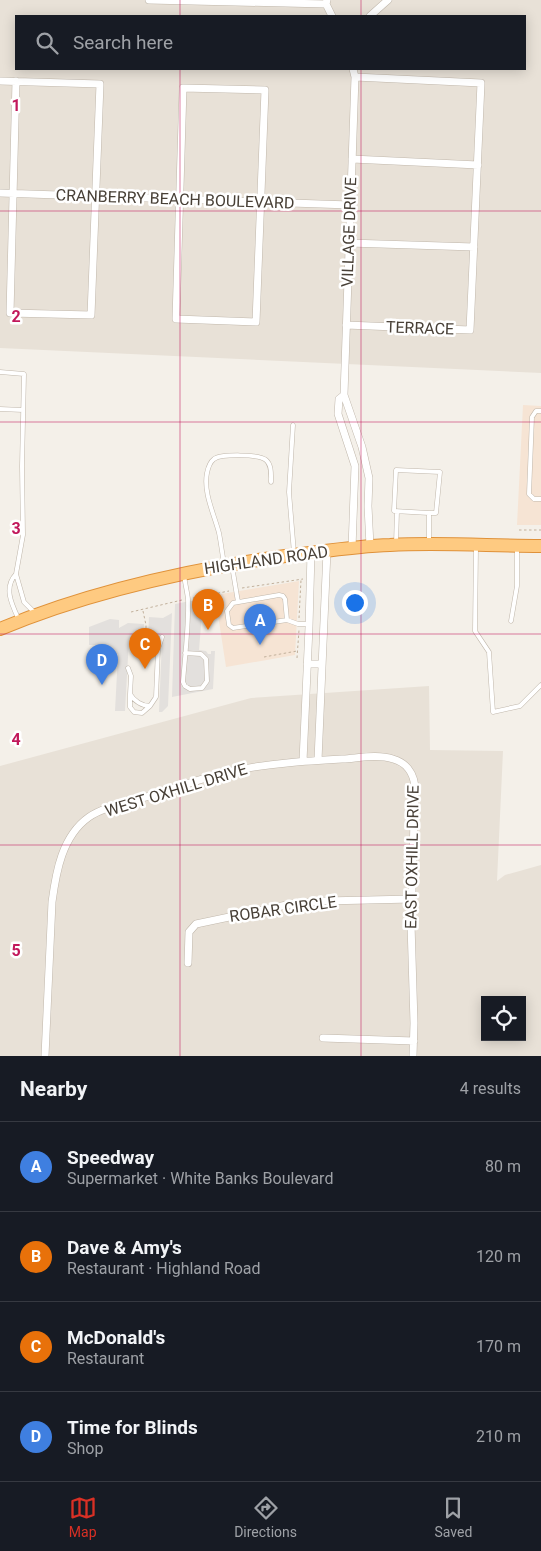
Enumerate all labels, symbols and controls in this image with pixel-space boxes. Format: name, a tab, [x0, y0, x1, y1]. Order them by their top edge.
search box	[15, 15, 526, 70]
icon: search	[33, 29, 61, 57]
text: Search here	[73, 31, 173, 54]
text: 1	[11, 96, 21, 115]
street label: VILLAGE DRIVE	[338, 177, 360, 287]
street label: CRANBERRY BEACH BOULEVARD	[55, 185, 295, 213]
text: 2	[11, 307, 21, 326]
street label: TERRACE	[386, 317, 454, 339]
text: 3	[11, 519, 21, 538]
street label: HIGHLAND ROAD	[203, 542, 329, 578]
pin: B	[192, 589, 224, 630]
your location	[342, 590, 368, 616]
pin: A	[244, 604, 276, 645]
pin: C	[129, 628, 161, 669]
pin: D	[86, 644, 118, 685]
text: 4	[11, 730, 21, 749]
street label: WEST OXHILL DRIVE	[103, 759, 249, 821]
street label: EAST OXHILL DRIVE	[401, 785, 423, 929]
street label: ROBAR CIRCLE	[228, 892, 338, 926]
text: 5	[11, 941, 21, 960]
map controls	[481, 996, 526, 1041]
button: locate	[481, 996, 526, 1041]
text: Nearby	[20, 1077, 87, 1101]
text: 4 results	[460, 1079, 521, 1098]
text: Speedway	[67, 1146, 154, 1169]
text: A	[31, 1157, 41, 1176]
text: 80 m	[485, 1157, 521, 1176]
text: Supermarket · White Banks Boulevard	[67, 1169, 333, 1188]
text: Dave & Amy's	[67, 1236, 182, 1259]
text: B	[31, 1247, 41, 1266]
text: 120 m	[476, 1247, 521, 1266]
text: Restaurant · Highland Road	[67, 1259, 261, 1278]
text: McDonald's	[67, 1326, 165, 1349]
text: C	[31, 1337, 41, 1356]
text: 170 m	[476, 1337, 521, 1356]
text: Restaurant	[67, 1349, 144, 1368]
text: Time for Blinds	[67, 1416, 198, 1439]
text: D	[31, 1427, 41, 1446]
text: 210 m	[476, 1427, 521, 1446]
text: Shop	[67, 1439, 103, 1458]
tab: Map	[69, 1494, 97, 1540]
tab: Directions	[234, 1494, 297, 1540]
tab: Saved	[434, 1494, 472, 1540]

